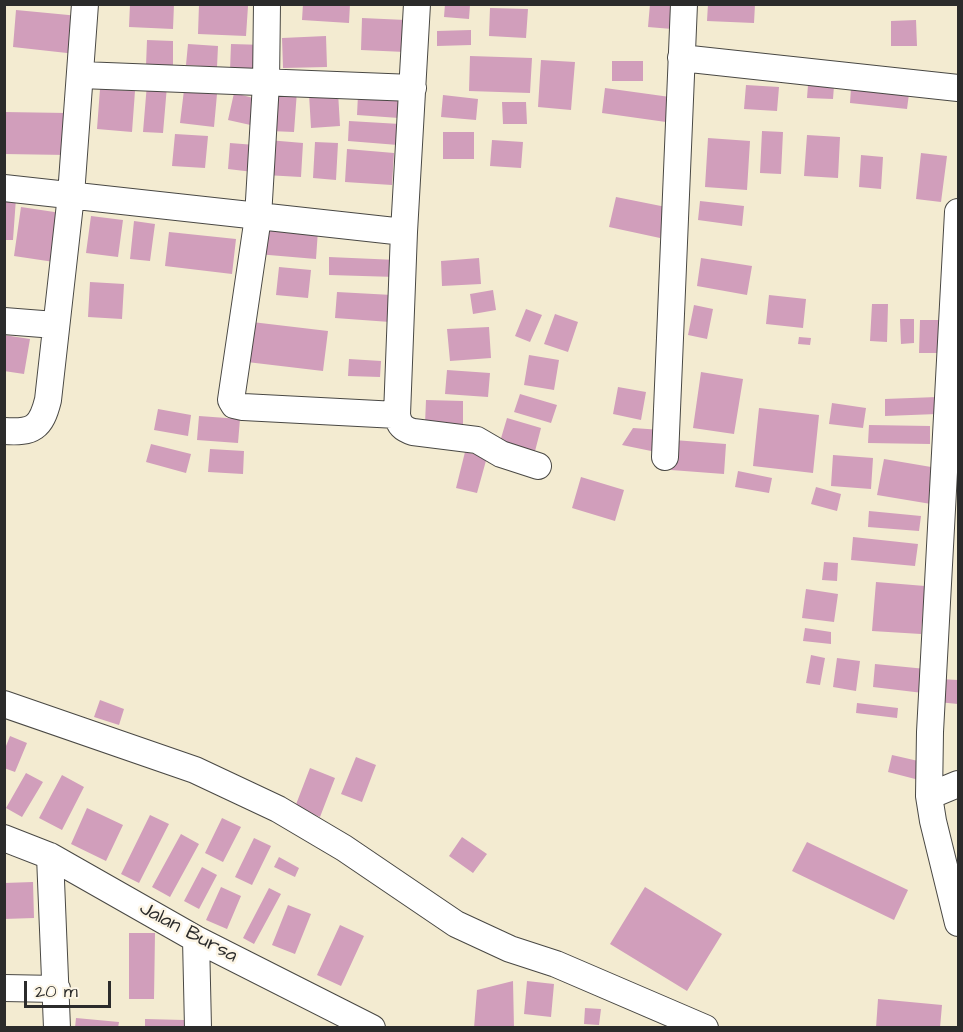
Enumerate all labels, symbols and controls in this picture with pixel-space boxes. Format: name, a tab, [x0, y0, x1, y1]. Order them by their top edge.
street label: Jalan Bursa	[135, 897, 241, 969]
scale bar	[27, 969, 114, 1007]
text: 20 m	[35, 979, 78, 1004]

